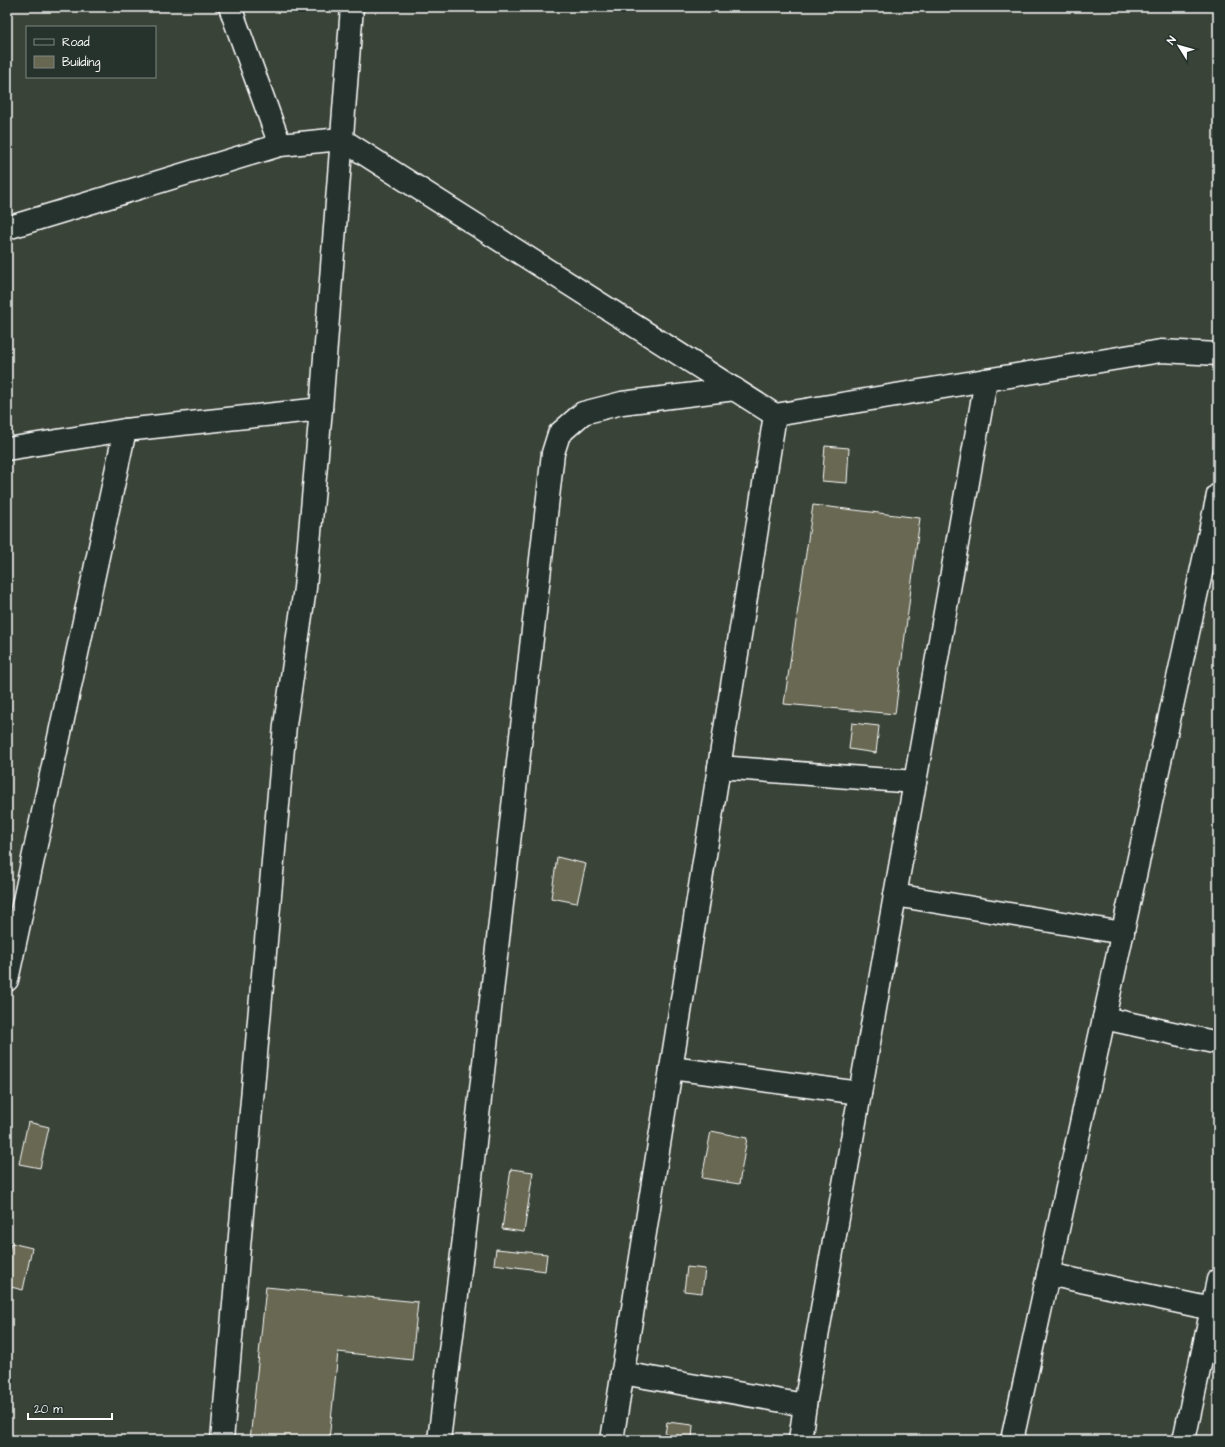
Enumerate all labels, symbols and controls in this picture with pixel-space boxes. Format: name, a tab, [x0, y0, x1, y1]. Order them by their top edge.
legend	[26, 26, 156, 78]
north arrow	[1159, 26, 1199, 66]
text: N	[1163, 33, 1180, 48]
text: Road	[62, 34, 90, 51]
text: Building	[62, 54, 100, 72]
scale bar	[28, 1395, 112, 1421]
text: 20 m	[34, 1401, 63, 1418]

